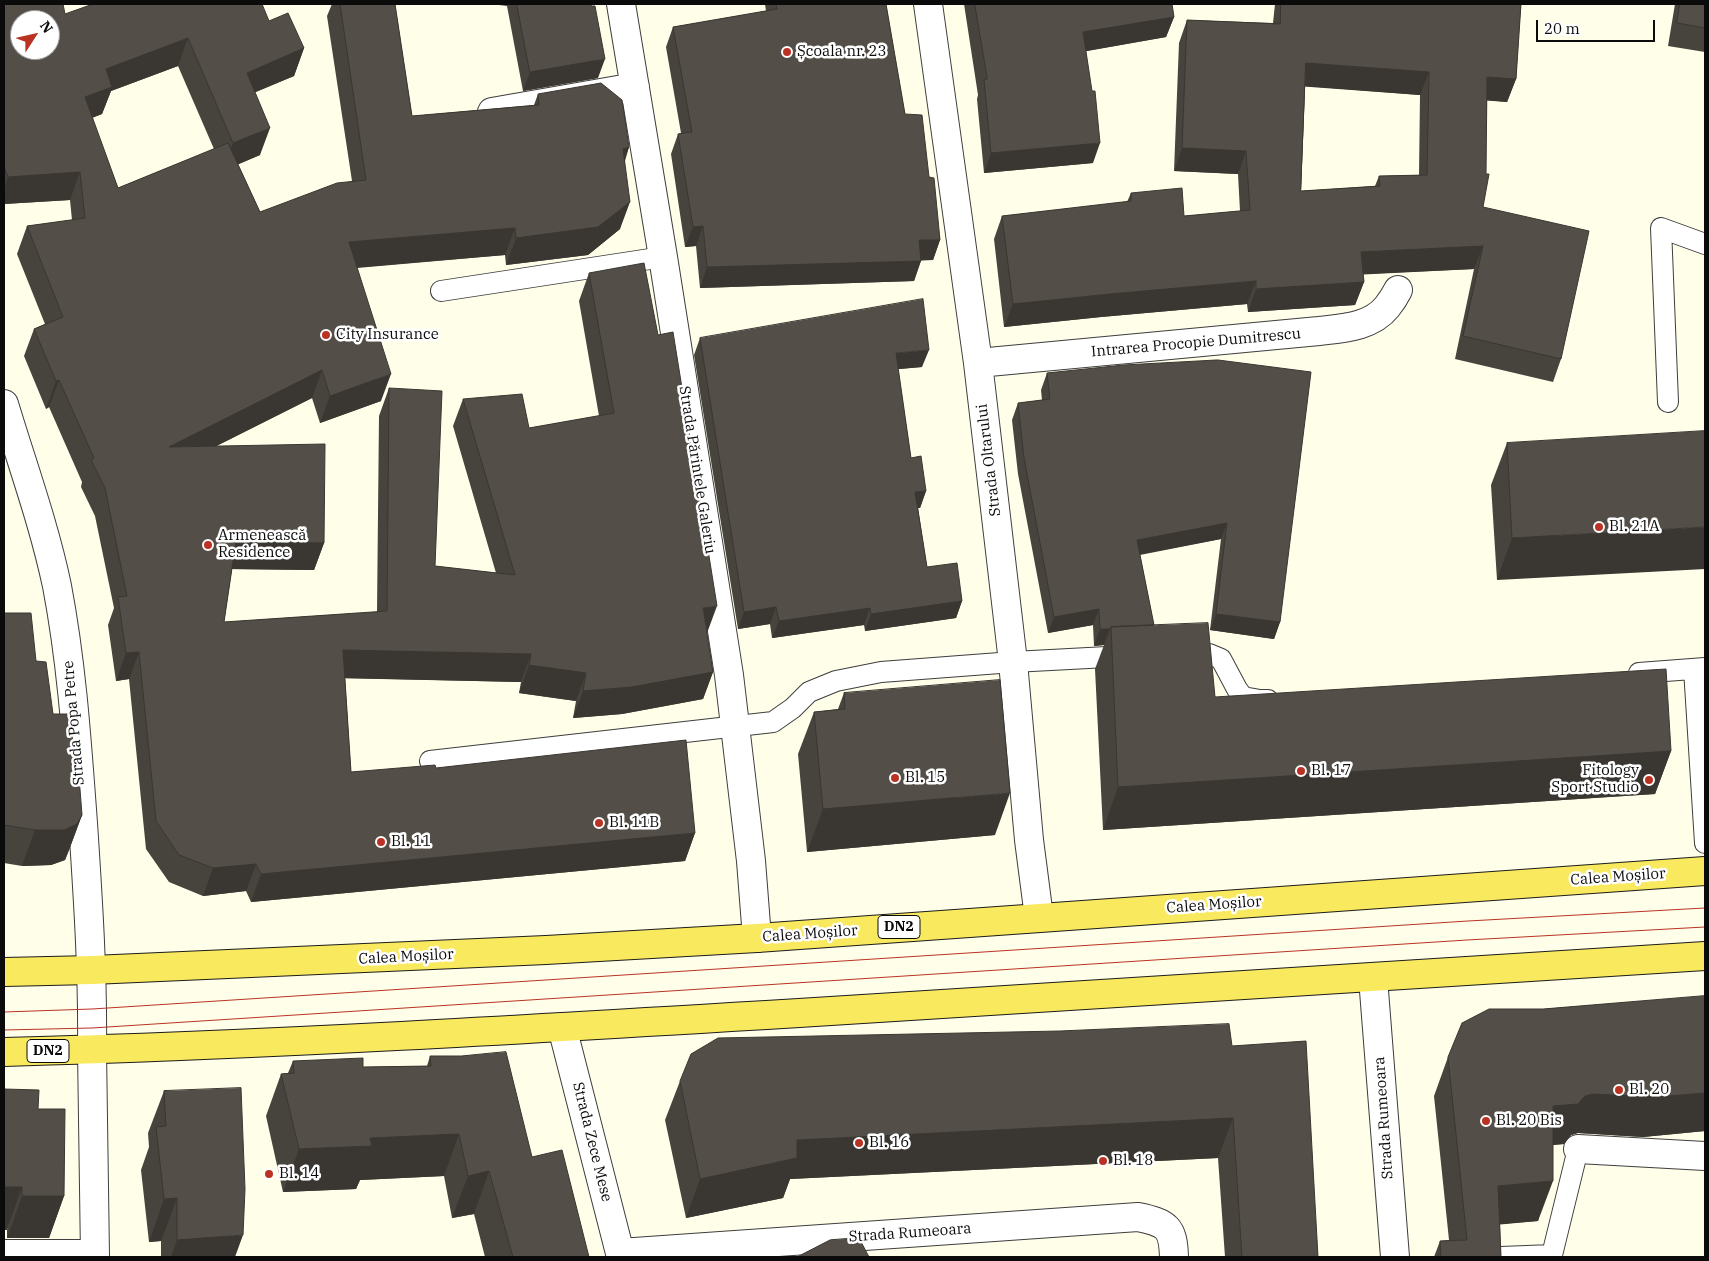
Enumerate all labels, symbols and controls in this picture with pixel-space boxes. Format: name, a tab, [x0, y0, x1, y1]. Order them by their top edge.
north arrow	[10, 10, 60, 60]
scale bar	[1539, 10, 1658, 42]
text: N	[36, 17, 57, 37]
text: 20 m	[1544, 19, 1580, 38]
place label: Școala nr. 23	[797, 43, 887, 61]
marker: Școala nr. 23	[781, 46, 793, 58]
street label: Intrarea Procopie Dumitrescu	[1090, 325, 1302, 361]
place label: City Insurance	[336, 326, 439, 344]
marker: City Insurance	[320, 329, 332, 341]
street label: Strada Părintele Galeriu	[675, 385, 719, 555]
street label: Strada Oltarului	[973, 403, 1005, 517]
place label: Bl. 21A	[1609, 518, 1659, 536]
marker: Bl. 21A	[1593, 521, 1605, 533]
place label: Armenească Residence	[218, 527, 306, 562]
marker: Armenească Residence	[202, 539, 214, 551]
street label: Strada Popa Petre	[60, 660, 88, 786]
place label: Bl. 17	[1311, 762, 1351, 780]
place label: Fitology Sport Studio	[1551, 762, 1639, 797]
marker: Bl. 17	[1295, 765, 1307, 777]
place label: Bl. 15	[905, 769, 945, 787]
marker: Bl. 15	[889, 772, 901, 784]
marker: Fitology Sport Studio	[1643, 774, 1655, 786]
place label: Bl. 11B	[609, 814, 659, 832]
marker: Bl. 11B	[593, 817, 605, 829]
place label: Bl. 11	[391, 833, 431, 851]
marker: Bl. 11	[375, 836, 387, 848]
street label: Calea Moșilor	[1570, 865, 1666, 889]
street label: Calea Moșilor	[1166, 893, 1262, 917]
road number: DN2	[878, 916, 920, 939]
street label: Calea Moșilor	[762, 922, 858, 946]
street label: Calea Moșilor	[358, 946, 454, 968]
road number: DN2	[27, 1040, 69, 1062]
street label: Strada Rumeoara	[1371, 1056, 1397, 1180]
street label: Strada Zece Mese	[568, 1080, 616, 1204]
place label: Bl. 20	[1629, 1081, 1669, 1099]
marker: Bl. 20	[1613, 1084, 1625, 1096]
place label: Bl. 20 Bis	[1496, 1112, 1562, 1130]
marker: Bl. 20 Bis	[1480, 1115, 1492, 1127]
place label: Bl. 16	[869, 1134, 909, 1152]
marker: Bl. 16	[853, 1137, 865, 1149]
place label: Bl. 18	[1113, 1152, 1153, 1170]
marker: Bl. 18	[1097, 1155, 1109, 1167]
place label: Bl. 14	[279, 1165, 319, 1183]
marker: Bl. 14	[263, 1168, 275, 1180]
street label: Strada Rumeoara	[848, 1220, 972, 1246]

